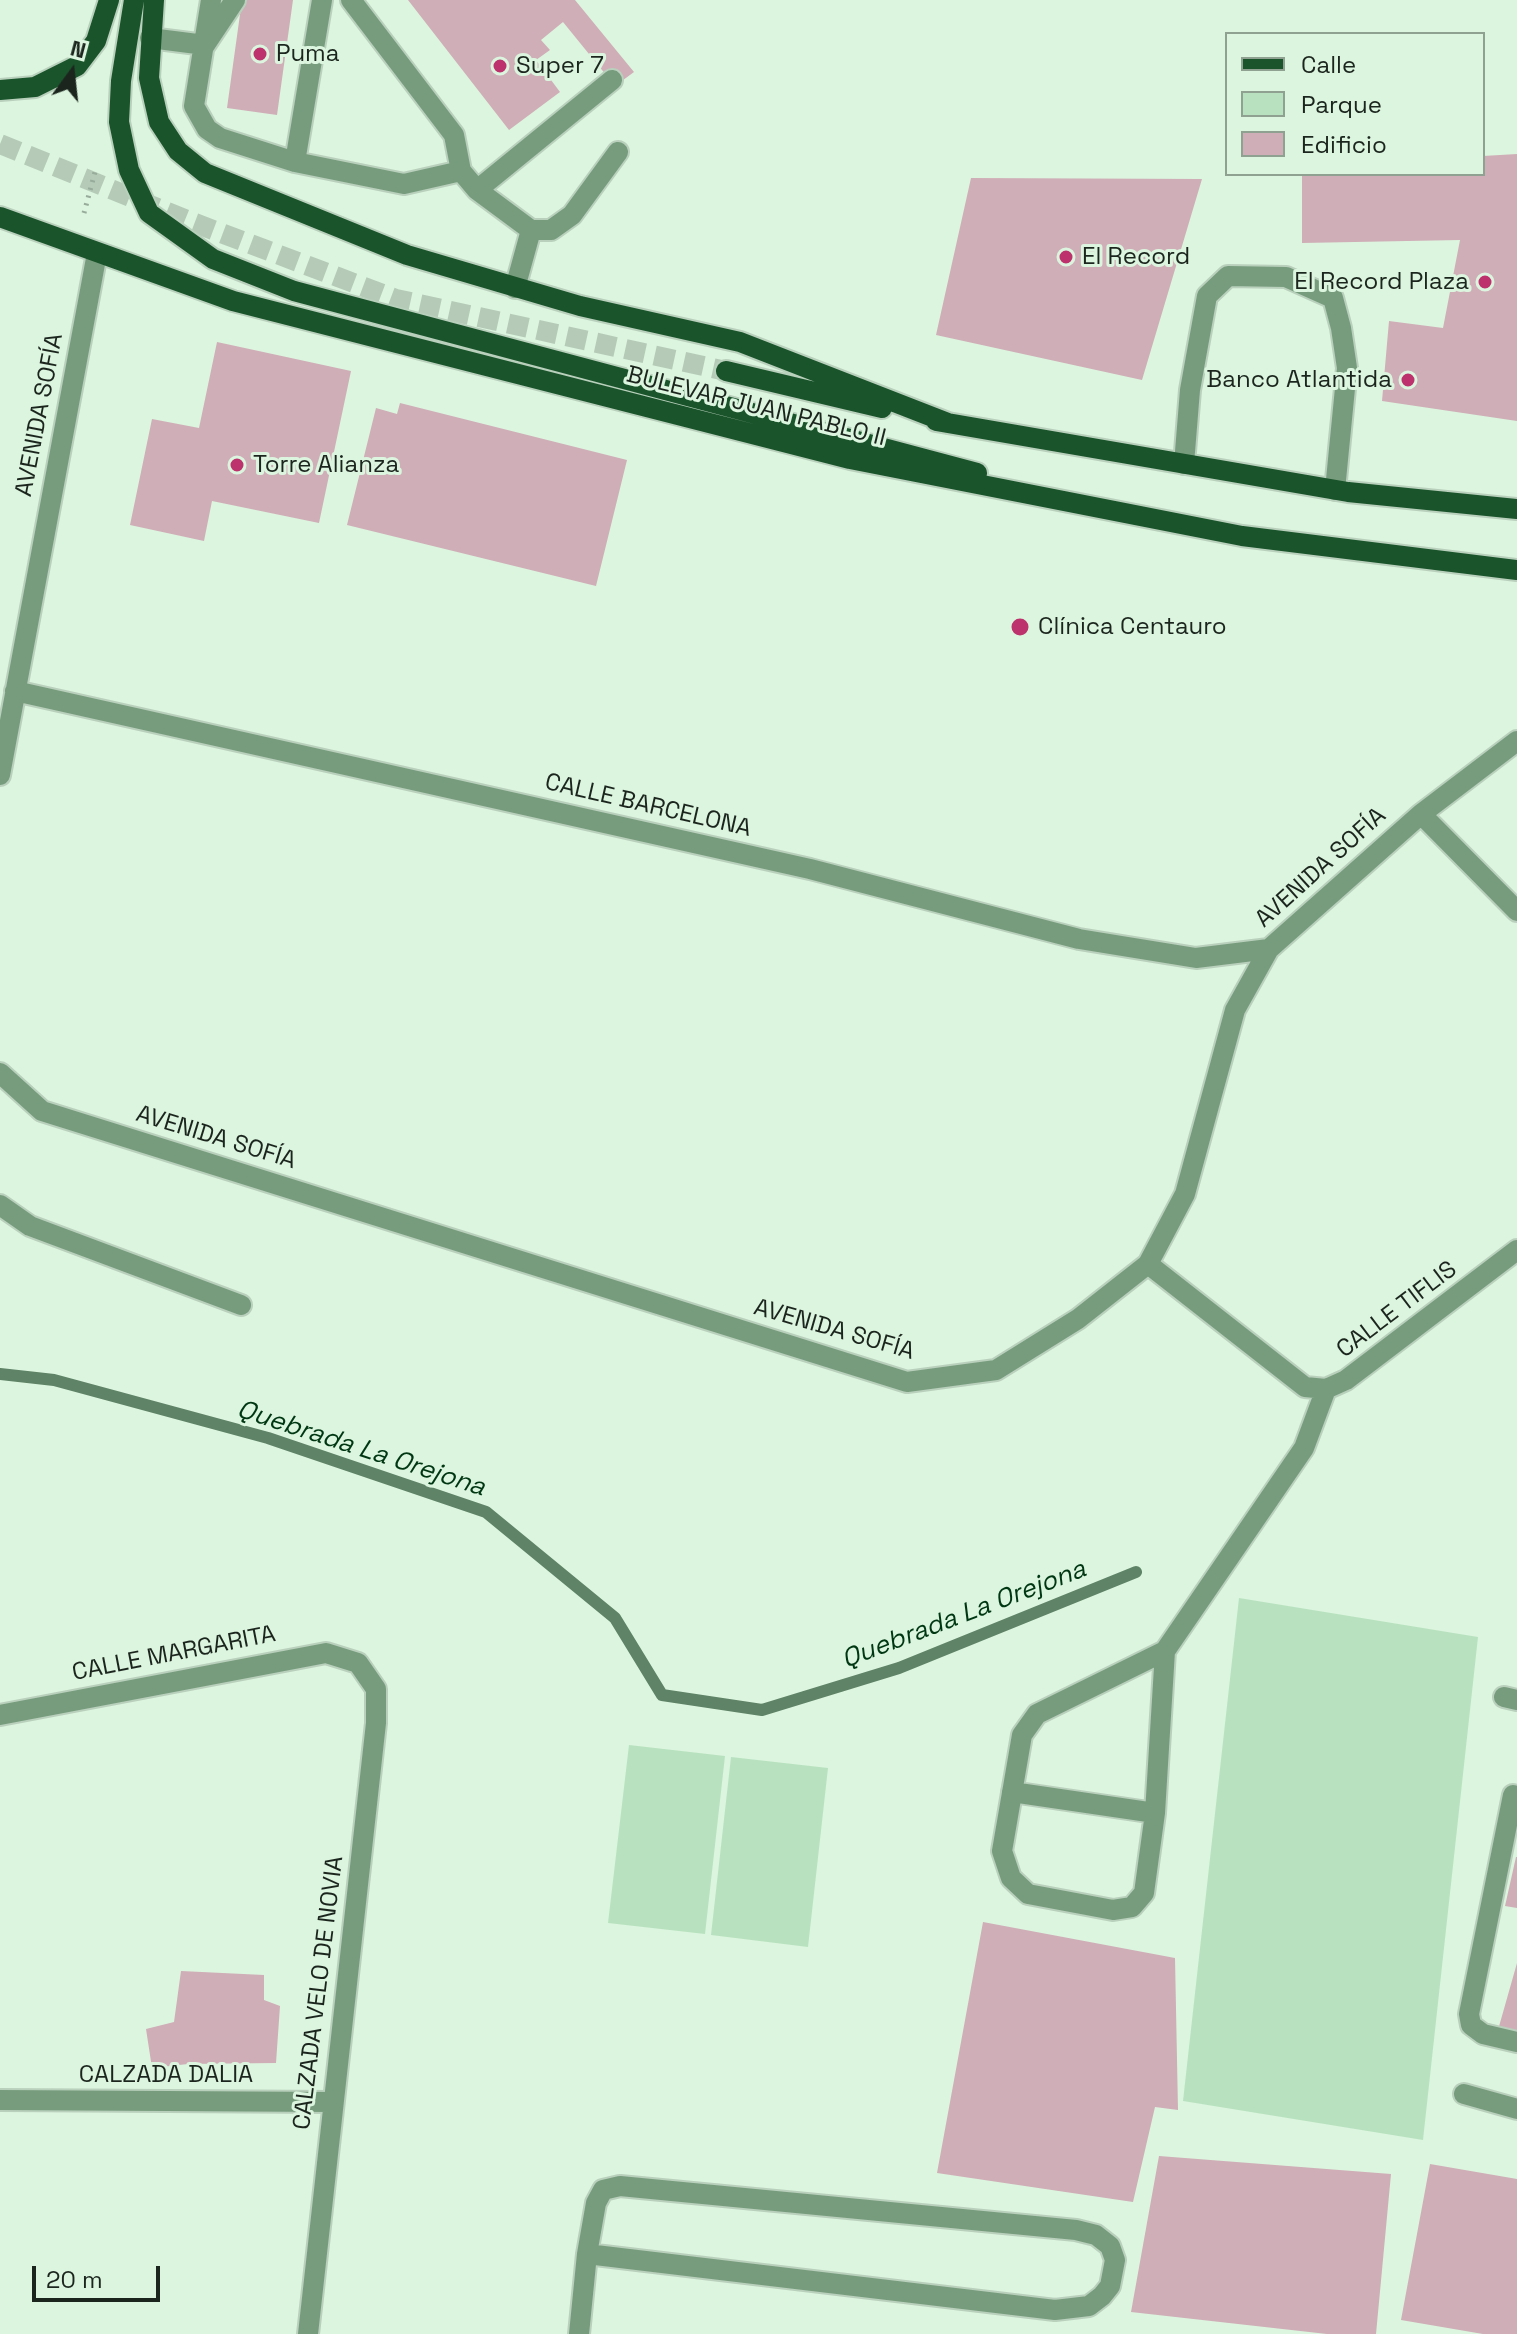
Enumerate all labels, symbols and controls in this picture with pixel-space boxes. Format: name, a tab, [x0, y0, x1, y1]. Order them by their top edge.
north arrow	[32, 32, 112, 112]
legend	[1225, 32, 1485, 176]
text: N	[67, 33, 89, 64]
place label: Puma	[276, 40, 340, 68]
marker: Puma	[251, 45, 269, 63]
text: Calle	[1301, 49, 1356, 80]
place label: Super 7	[516, 52, 604, 80]
marker: Super 7	[491, 57, 509, 75]
text: Parque	[1301, 89, 1382, 120]
text: Edificio	[1301, 129, 1387, 160]
place label: El Record	[1082, 243, 1190, 271]
marker: El Record	[1057, 248, 1075, 266]
place label: El Record Plaza	[1294, 268, 1469, 296]
marker: El Record Plaza	[1476, 273, 1494, 291]
street label: AVENIDA SOFÍA	[10, 331, 70, 499]
street label: BULEVAR JUAN PABLO II	[623, 361, 889, 453]
place label: Banco Atlantida	[1206, 366, 1392, 394]
marker: Banco Atlantida	[1399, 371, 1417, 389]
place label: Torre Alianza	[253, 451, 399, 479]
marker: Torre Alianza	[228, 456, 246, 474]
place label: Clínica Centauro	[1038, 613, 1227, 641]
marker: Clínica Centauro	[1009, 616, 1031, 638]
street label: CALLE BARCELONA	[542, 768, 754, 844]
street label: AVENIDA SOFÍA	[1250, 802, 1392, 934]
street label: AVENIDA SOFÍA	[133, 1100, 299, 1176]
street label: CALLE TIFLIS	[1331, 1256, 1463, 1364]
street label: AVENIDA SOFÍA	[750, 1293, 918, 1367]
water label: Quebrada La Orejona	[233, 1394, 489, 1504]
water label: Quebrada La Orejona	[837, 1554, 1091, 1676]
street label: CALLE MARGARITA	[70, 1620, 278, 1688]
street label: CALZADA VELO DE NOVIA	[288, 1854, 350, 2132]
street label: CALZADA DALIA	[79, 2061, 253, 2089]
scale bar	[36, 2250, 164, 2300]
text: 20 m	[46, 2264, 103, 2295]

